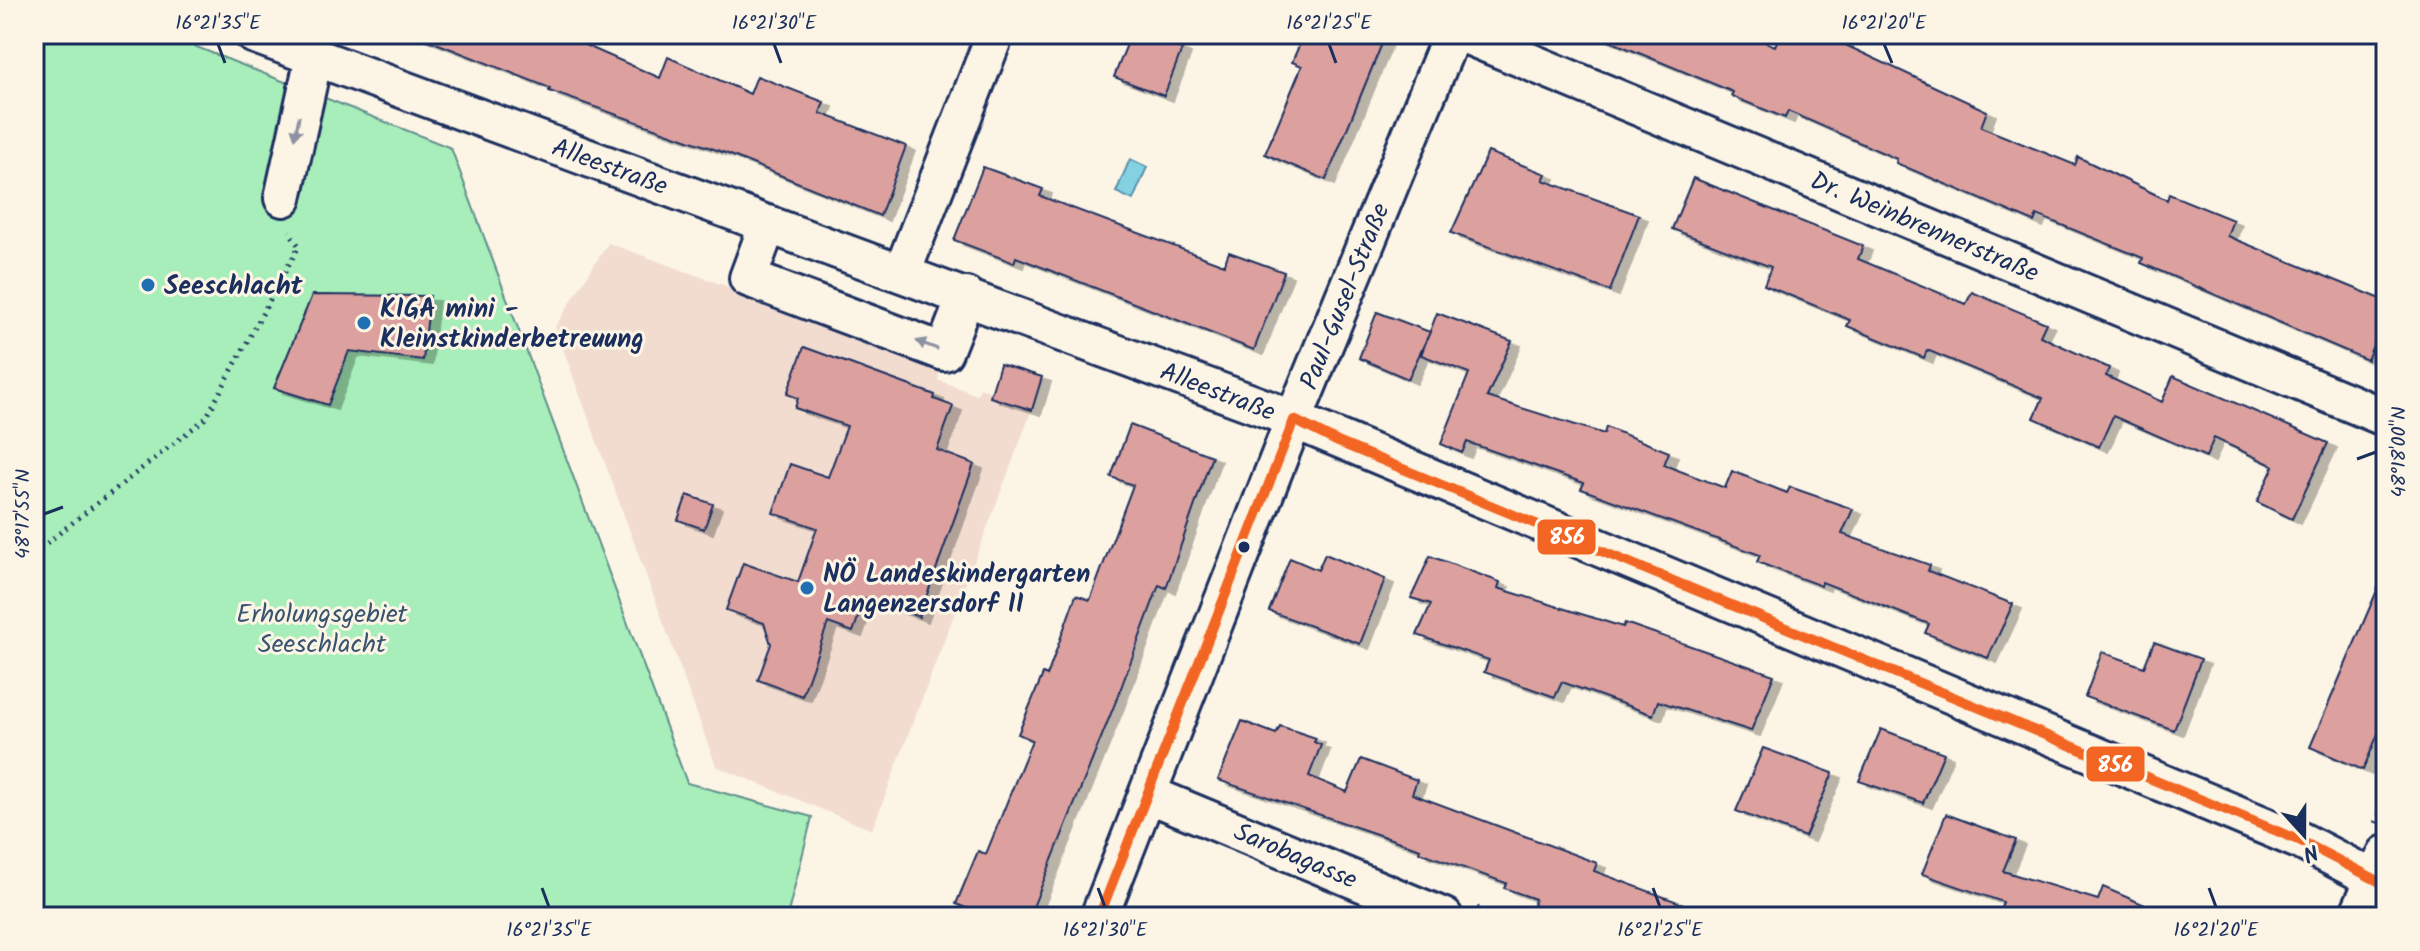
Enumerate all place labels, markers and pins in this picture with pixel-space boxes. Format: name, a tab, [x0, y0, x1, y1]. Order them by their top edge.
place label: Seeschlacht	[164, 266, 303, 308]
marker: Seeschlacht	[139, 276, 157, 294]
place label: KIGA mini - Kleinstkinderbetreuung	[380, 289, 644, 361]
marker: KIGA mini - Kleinstkinderbetreuung	[355, 314, 373, 332]
unlabelled marker	[1236, 539, 1252, 555]
place label: NÖ Landeskindergarten Langenzersdorf II	[823, 554, 1090, 626]
marker: NÖ Landeskindergarten Langenzersdorf II	[798, 579, 816, 597]

